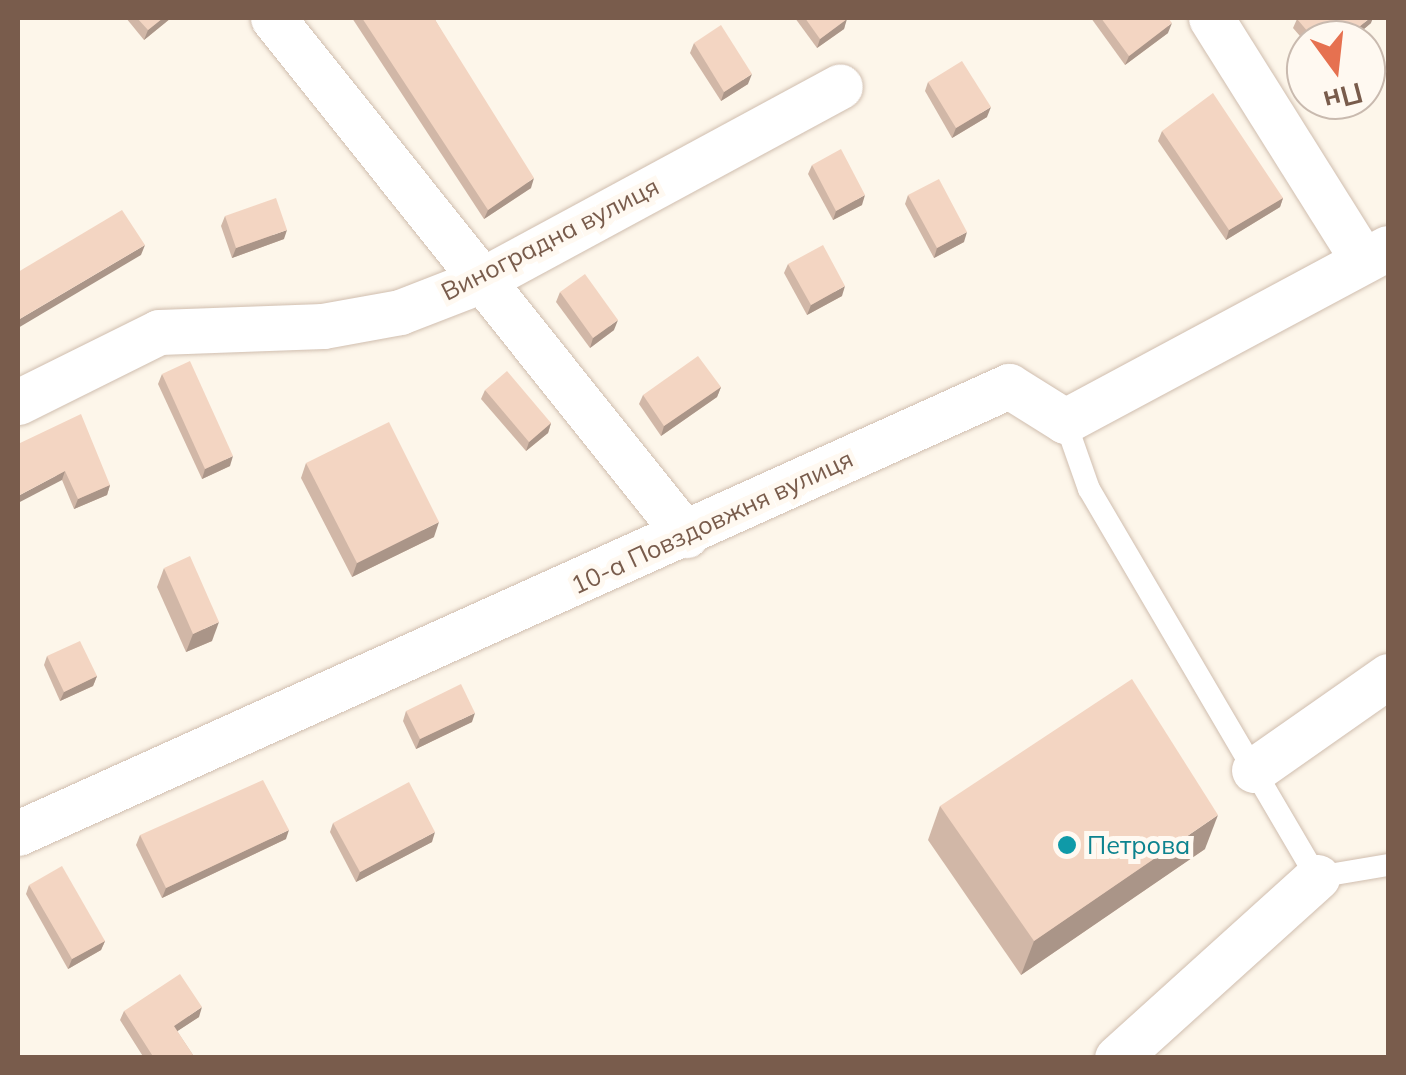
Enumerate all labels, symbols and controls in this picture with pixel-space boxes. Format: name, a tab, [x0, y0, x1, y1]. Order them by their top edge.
north arrow	[1286, 20, 1386, 120]
text: Пн	[1320, 76, 1367, 119]
street label: Виноградна вулиця	[436, 171, 664, 307]
street label: 10-а Повздовжня вулиця	[566, 443, 858, 601]
place label: Петрова	[1087, 830, 1190, 860]
marker: Петрова	[1056, 834, 1078, 856]

